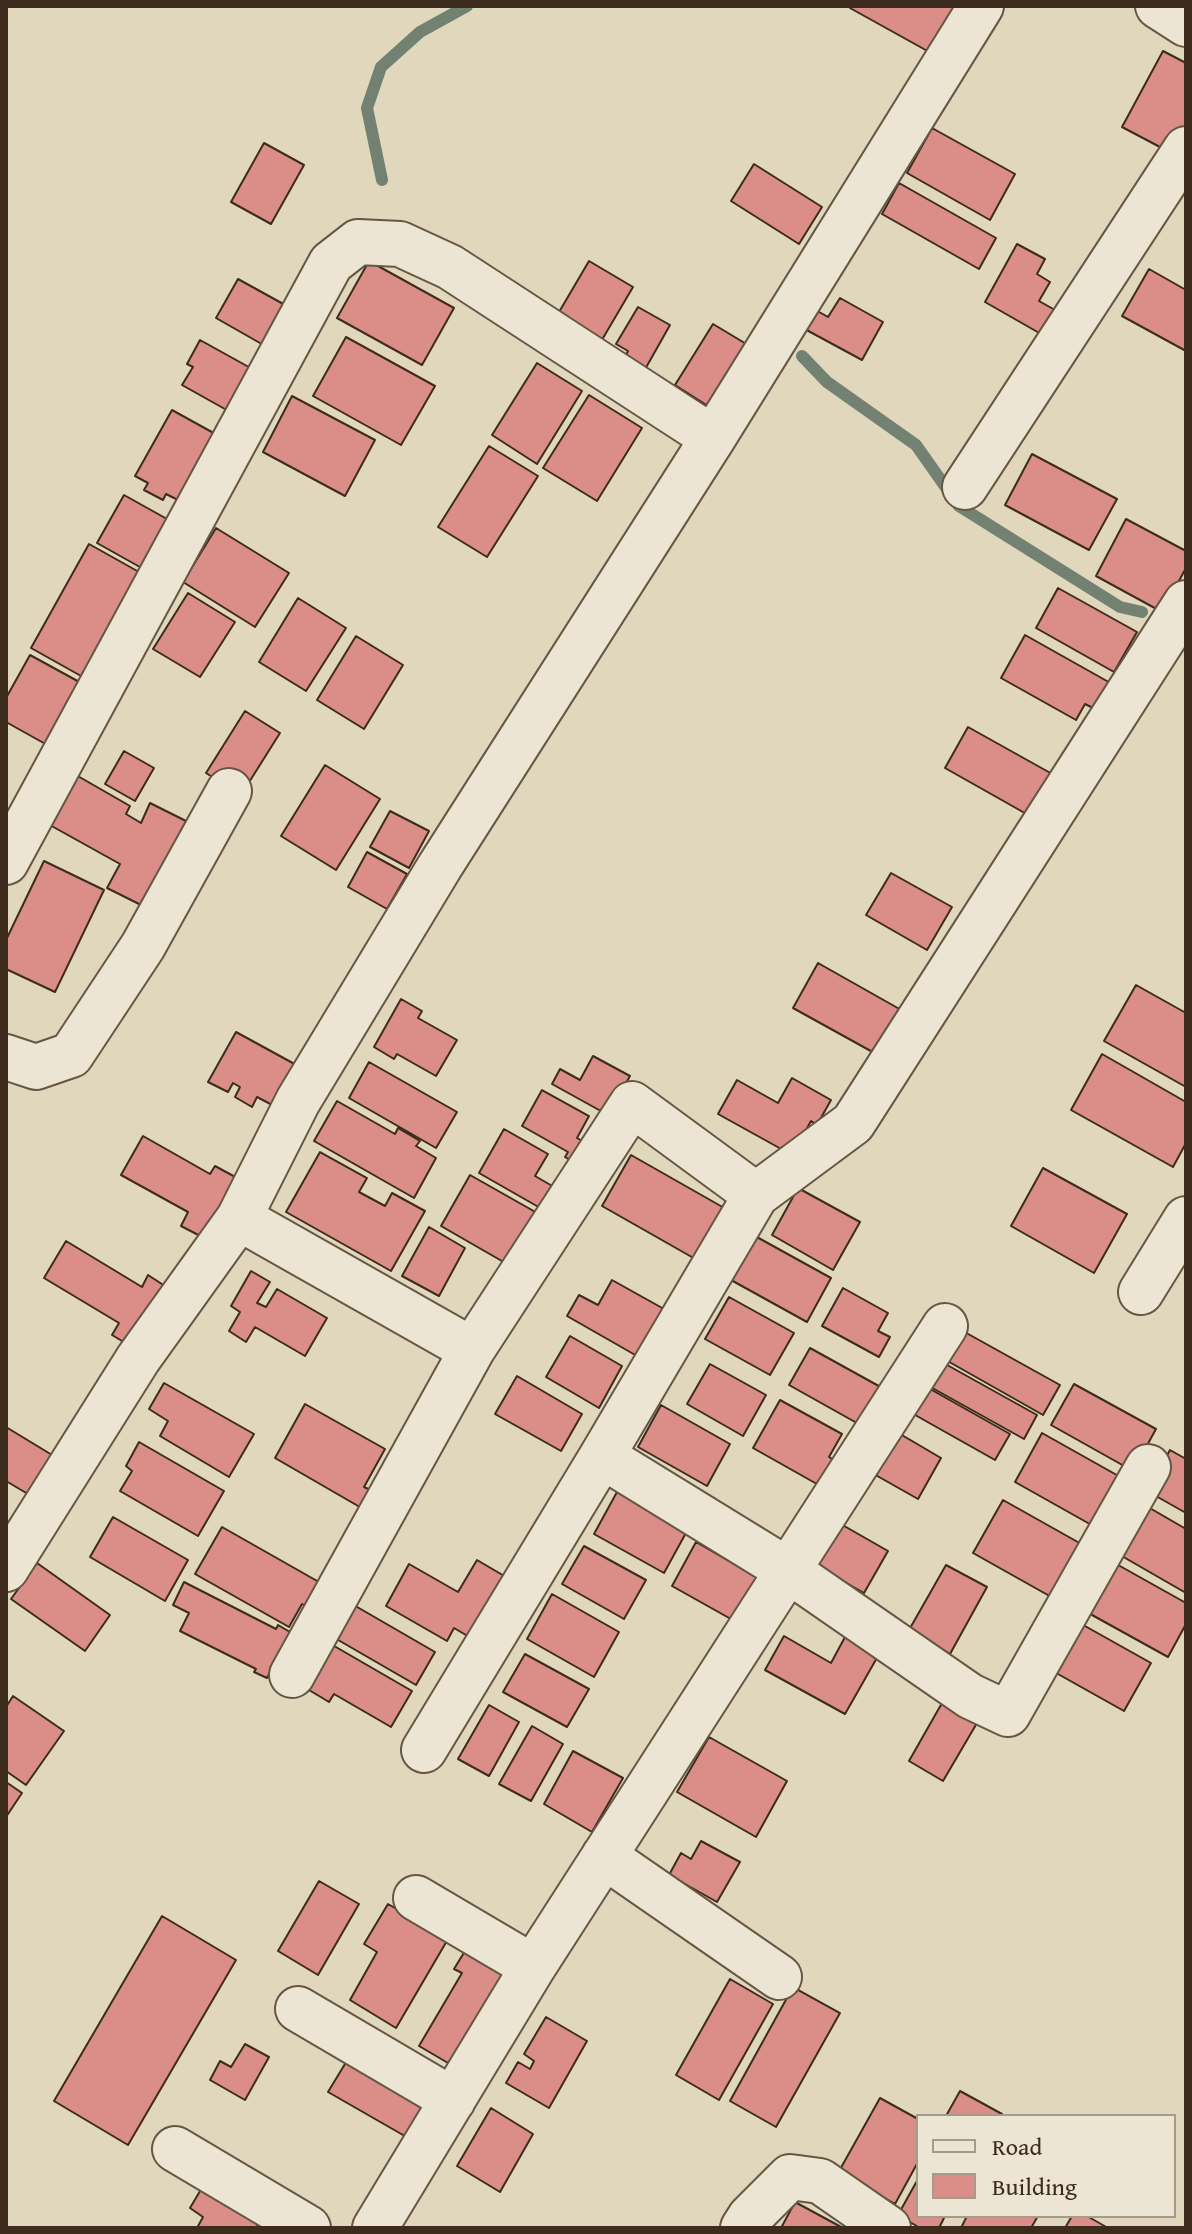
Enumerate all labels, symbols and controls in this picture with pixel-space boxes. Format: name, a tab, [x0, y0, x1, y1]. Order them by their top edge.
legend	[916, 2114, 1176, 2218]
text: Road	[992, 2129, 1042, 2164]
text: Building	[992, 2169, 1077, 2204]

